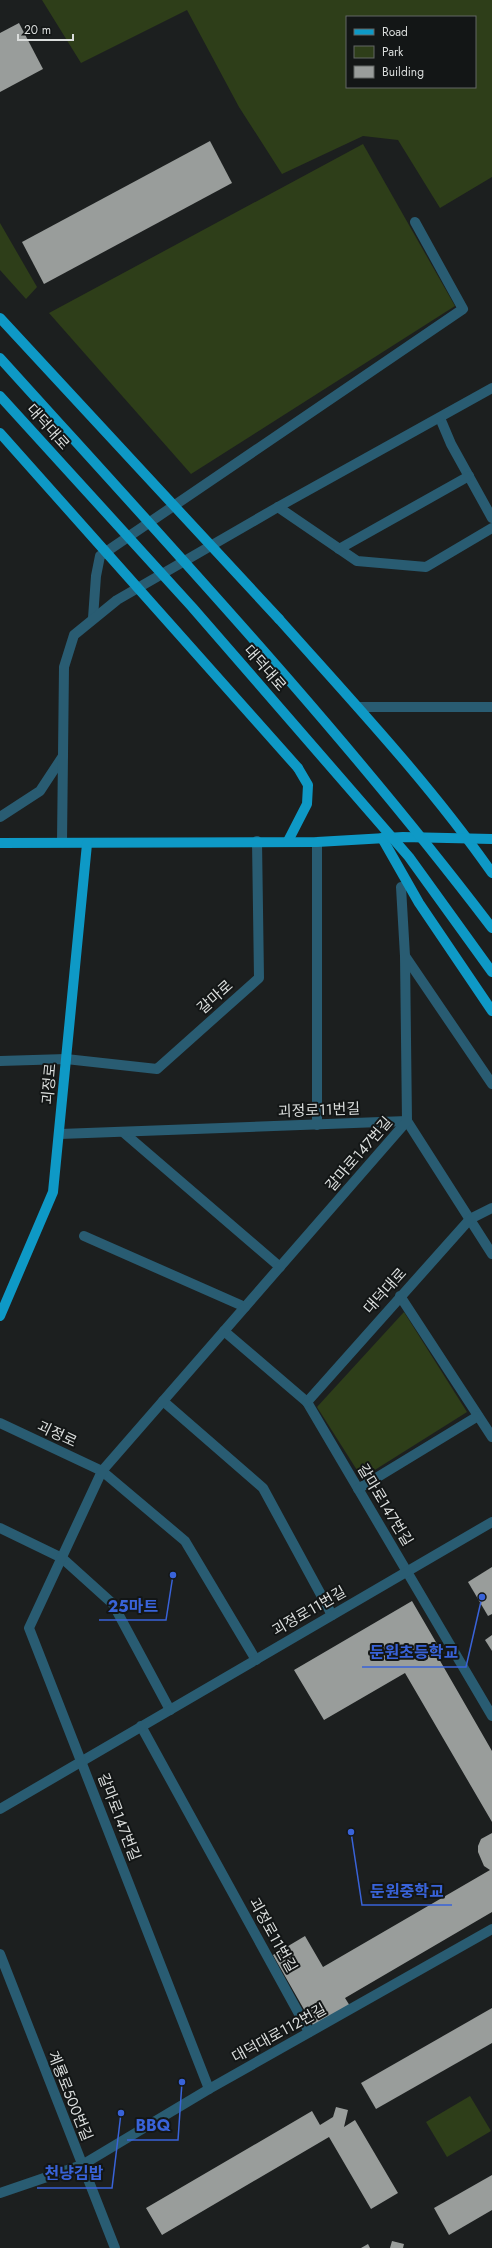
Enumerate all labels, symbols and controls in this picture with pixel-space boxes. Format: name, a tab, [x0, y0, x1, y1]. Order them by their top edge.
scale bar	[18, 16, 73, 42]
legend	[346, 16, 476, 88]
text: 20 m	[24, 21, 51, 39]
text: Road	[382, 23, 408, 41]
text: Park	[382, 43, 404, 61]
text: Building	[382, 63, 424, 81]
street label: 대덕대로	[21, 399, 75, 455]
street label: 대덕대로	[239, 640, 291, 696]
street label: 갈마로	[192, 975, 238, 1019]
street label: 괴정로	[36, 1062, 62, 1106]
street label: 괴정로11번길	[277, 1098, 361, 1122]
street label: 갈마로147번길	[320, 1112, 398, 1196]
street label: 대덕대로	[358, 1263, 412, 1319]
street label: 괴정로	[34, 1415, 80, 1453]
street label: 갈마로147번길	[352, 1460, 418, 1550]
street label: 괴정로11번길	[268, 1581, 350, 1641]
callout: 25마트	[99, 1592, 166, 1620]
text: 25마트	[108, 1595, 158, 1618]
callout: 둔원초등학교	[362, 1639, 466, 1667]
text: 둔원초등학교	[370, 1641, 458, 1664]
street label: 갈마로147번길	[92, 1770, 146, 1864]
callout: 둔원중학교	[362, 1877, 452, 1905]
text: 둔원중학교	[370, 1880, 444, 1903]
street label: 괴정로11번길	[243, 1894, 303, 1976]
street label: 대덕대로112번길	[228, 1998, 330, 2068]
street label: 계룡로500번길	[42, 2048, 98, 2144]
callout: BBQ	[127, 2112, 178, 2140]
text: BBQ	[135, 2114, 171, 2137]
callout: 천냥김밥	[37, 2160, 112, 2188]
text: 천냥김밥	[45, 2162, 104, 2185]

